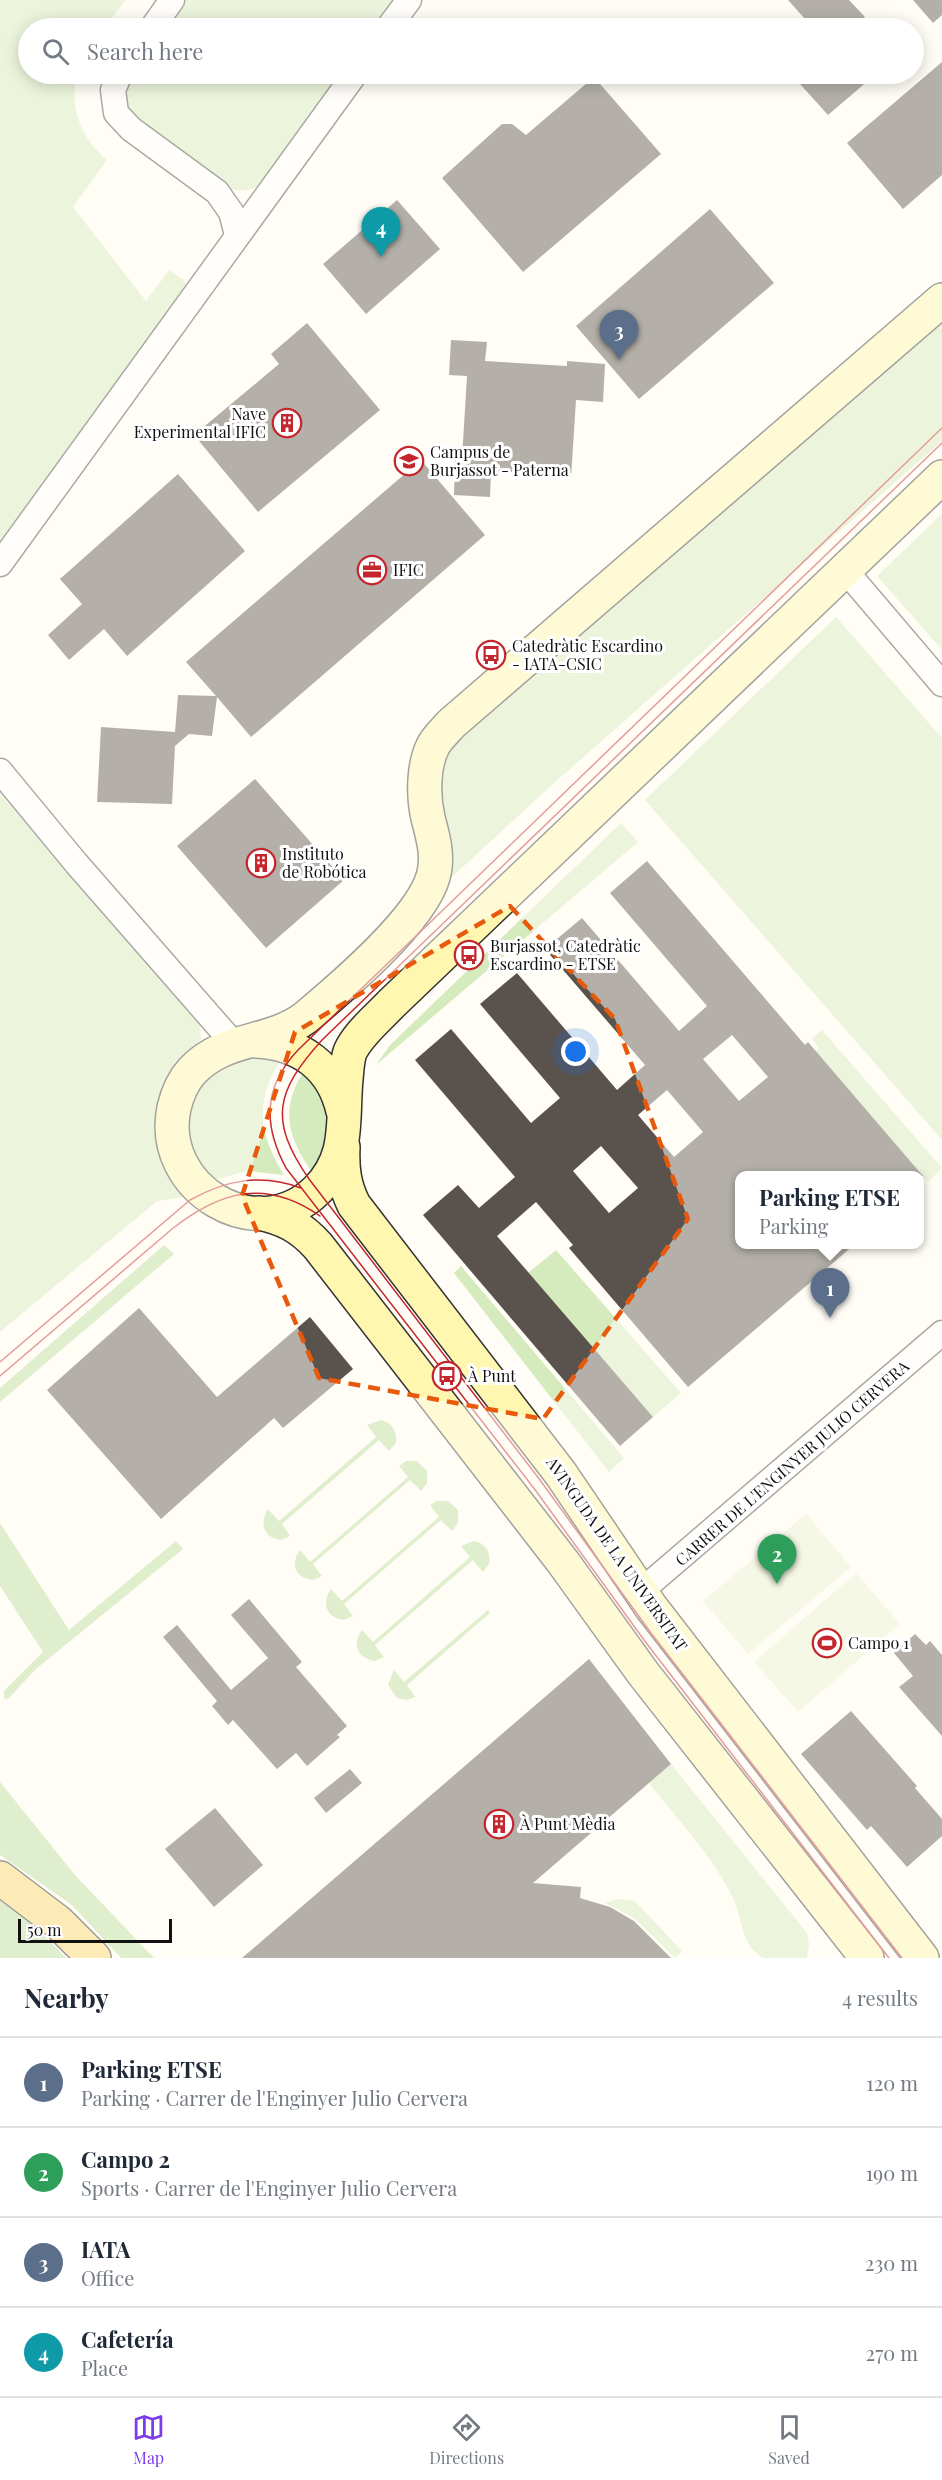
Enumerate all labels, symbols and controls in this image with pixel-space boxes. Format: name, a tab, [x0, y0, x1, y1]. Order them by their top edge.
search box	[18, 18, 924, 84]
icon: search	[39, 35, 72, 68]
text: Search here	[87, 36, 203, 66]
pin: 4	[362, 208, 400, 257]
pin: 3	[600, 310, 638, 360]
place label: Nave Experimental IFIC	[134, 403, 266, 442]
building icon: Nave Experimental IFIC	[271, 407, 303, 439]
place label: Campus de Burjassot - Paterna	[430, 441, 569, 480]
school or university icon: Campus de Burjassot - Paterna	[393, 445, 425, 477]
office icon: IFIC	[356, 554, 388, 586]
place label: IFIC	[393, 559, 424, 580]
place label: Catedràtic Escardino - IATA-CSIC	[512, 635, 663, 674]
bus stop icon: Catedràtic Escardino - IATA-CSIC	[475, 639, 507, 671]
place label: Instituto de Robótica	[282, 843, 366, 882]
building icon: Instituto de Robótica	[245, 847, 277, 879]
place label: Burjassot, Catedràtic Escardino - ETSE	[490, 935, 641, 974]
bus stop icon: Burjassot, Catedràtic Escardino - ETSE	[453, 939, 485, 971]
your location	[561, 1037, 590, 1066]
popup	[735, 1171, 924, 1249]
text: Parking ETSE	[759, 1182, 900, 1212]
text: Parking	[759, 1212, 828, 1239]
pin: 1	[810, 1268, 850, 1318]
street label: CARRER DE L'ENGINYER JULIO CERVERA	[670, 1355, 914, 1570]
bus stop icon: À Punt	[431, 1360, 463, 1392]
place label: À Punt	[467, 1365, 516, 1386]
street label: AVINGUDA DE LA UNIVERSITAT	[542, 1452, 693, 1655]
pin: 2	[758, 1534, 796, 1584]
sports icon: Campo 1	[811, 1627, 843, 1659]
place label: Campo 1	[848, 1632, 909, 1653]
building icon: À Punt Mèdia	[483, 1808, 515, 1840]
place label: À Punt Mèdia	[519, 1813, 615, 1834]
scale bar	[18, 1916, 172, 1944]
text: 50 m	[27, 1919, 61, 1940]
text: Nearby	[24, 1980, 109, 2015]
text: 4 results	[842, 1984, 918, 2011]
text: Parking ETSE	[81, 2054, 222, 2084]
text: 1	[40, 2069, 47, 2096]
text: 120 m	[866, 2069, 918, 2096]
text: Parking · Carrer de l'Enginyer Julio Cervera	[81, 2084, 468, 2111]
text: Campo 2	[81, 2144, 170, 2174]
text: 2	[38, 2159, 49, 2186]
text: 190 m	[866, 2159, 918, 2186]
text: Sports · Carrer de l'Enginyer Julio Cervera	[81, 2174, 457, 2201]
text: IATA	[81, 2234, 131, 2264]
text: 3	[39, 2249, 48, 2276]
text: 230 m	[865, 2249, 918, 2276]
text: Office	[81, 2264, 134, 2291]
text: Cafetería	[81, 2324, 174, 2354]
text: 4	[38, 2339, 49, 2366]
text: 270 m	[866, 2339, 918, 2366]
text: Place	[81, 2354, 128, 2381]
tab: Map	[132, 2411, 165, 2468]
tab: Directions	[429, 2411, 504, 2468]
tab: Saved	[768, 2411, 810, 2468]

